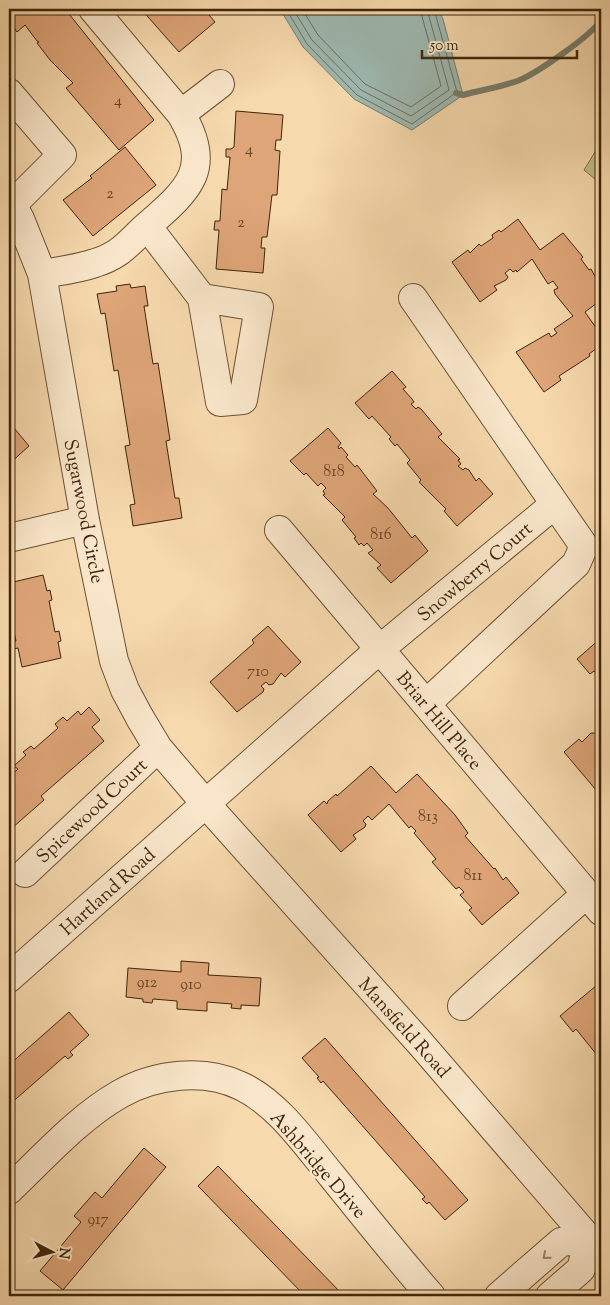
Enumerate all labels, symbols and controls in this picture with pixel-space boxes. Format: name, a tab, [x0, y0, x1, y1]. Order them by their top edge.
scale bar	[422, 28, 578, 60]
text: 50 m	[429, 36, 459, 57]
house number: 4	[114, 90, 122, 113]
house number: 4	[245, 139, 253, 162]
house number: 2	[106, 183, 114, 206]
house number: 2	[237, 212, 245, 235]
street label: Sugarwood Circle	[55, 437, 110, 586]
house number: 818	[323, 461, 345, 484]
street label: Snowberry Court	[412, 516, 539, 629]
house number: 816	[370, 524, 392, 547]
house number: 710	[247, 661, 269, 684]
street label: Briar Hill Place	[389, 667, 487, 777]
street label: Spicewood Court	[31, 753, 155, 871]
house number: 813	[418, 806, 438, 829]
street label: Hartland Road	[55, 843, 162, 943]
house number: 811	[464, 865, 483, 888]
house number: 912	[137, 972, 158, 995]
street label: Mansfield Road	[351, 973, 456, 1085]
house number: 910	[180, 974, 202, 997]
street label: Ashbridge Drive	[263, 1106, 372, 1226]
house number: 917	[87, 1209, 109, 1232]
north arrow	[28, 1228, 78, 1278]
text: N	[52, 1247, 73, 1260]
one-way arrow	[542, 1250, 551, 1259]

